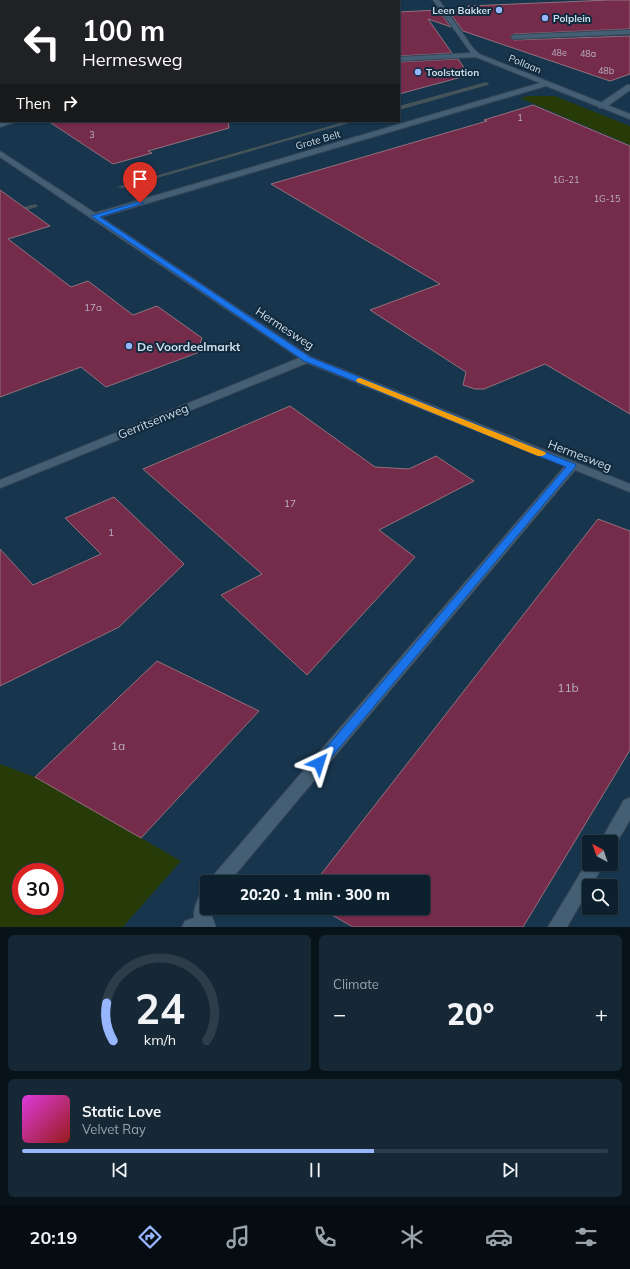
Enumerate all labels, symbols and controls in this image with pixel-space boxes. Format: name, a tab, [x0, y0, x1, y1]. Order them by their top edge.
place label: Leen Bakker	[432, 4, 491, 17]
marker: Leen Bakker	[494, 5, 504, 15]
place label: Polplein	[553, 12, 591, 25]
text: 100 m	[82, 13, 165, 48]
marker: Polplein	[540, 13, 550, 23]
icon: left	[16, 16, 68, 68]
house number: 48e	[551, 47, 567, 58]
text: Hermesweg	[82, 48, 183, 71]
house number: 48a	[580, 48, 596, 59]
street label: Pollaan	[507, 51, 544, 77]
house number: 48b	[598, 65, 614, 76]
place label: Toolstation	[426, 66, 479, 79]
marker: Toolstation	[413, 67, 423, 77]
icon: right	[59, 92, 81, 114]
text: Then	[16, 94, 51, 113]
house number: 1	[517, 112, 523, 123]
street label: Grote Belt	[294, 127, 342, 153]
house number: 3	[89, 129, 95, 140]
pin	[123, 162, 157, 203]
icon: arrive	[129, 168, 151, 190]
house number: 1G-21	[553, 174, 579, 185]
house number: 1G-15	[594, 193, 621, 204]
house number: 17a	[84, 301, 102, 314]
street label: Hermesweg	[253, 303, 317, 353]
place label: De Voordeelmarkt	[137, 339, 241, 354]
marker: De Voordeelmarkt	[124, 341, 134, 351]
street label: Gerritsenweg	[116, 400, 190, 442]
street label: Hermesweg	[546, 436, 614, 474]
house number: 17	[284, 497, 296, 510]
house number: 1	[108, 526, 114, 539]
house number: 11b	[557, 680, 579, 695]
house number: 1a	[111, 738, 125, 753]
position arrow	[298, 742, 340, 784]
north arrow	[582, 835, 618, 871]
map controls	[582, 835, 618, 915]
speed limit sign: 30	[12, 863, 64, 915]
button: search	[582, 879, 618, 915]
text: 20:20 · 1 min · 300 m	[240, 885, 390, 904]
text: Climate	[333, 976, 379, 992]
text: 24	[135, 982, 184, 1034]
text: 20°	[447, 995, 494, 1033]
text: −	[333, 1000, 346, 1028]
text: +	[595, 1000, 608, 1028]
text: km/h	[143, 1031, 176, 1049]
text: Static Love	[82, 1102, 161, 1121]
text: Velvet Ray	[82, 1121, 146, 1137]
icon: previous	[109, 1159, 131, 1181]
icon: pause	[304, 1159, 326, 1181]
icon: next	[499, 1159, 521, 1181]
icon: directions	[136, 1223, 164, 1251]
icon: music	[224, 1223, 252, 1251]
icon: phone	[311, 1223, 339, 1251]
icon: climate	[398, 1223, 426, 1251]
icon: car	[485, 1223, 513, 1251]
icon: filters	[572, 1223, 600, 1251]
text: 20:19	[30, 1226, 77, 1249]

